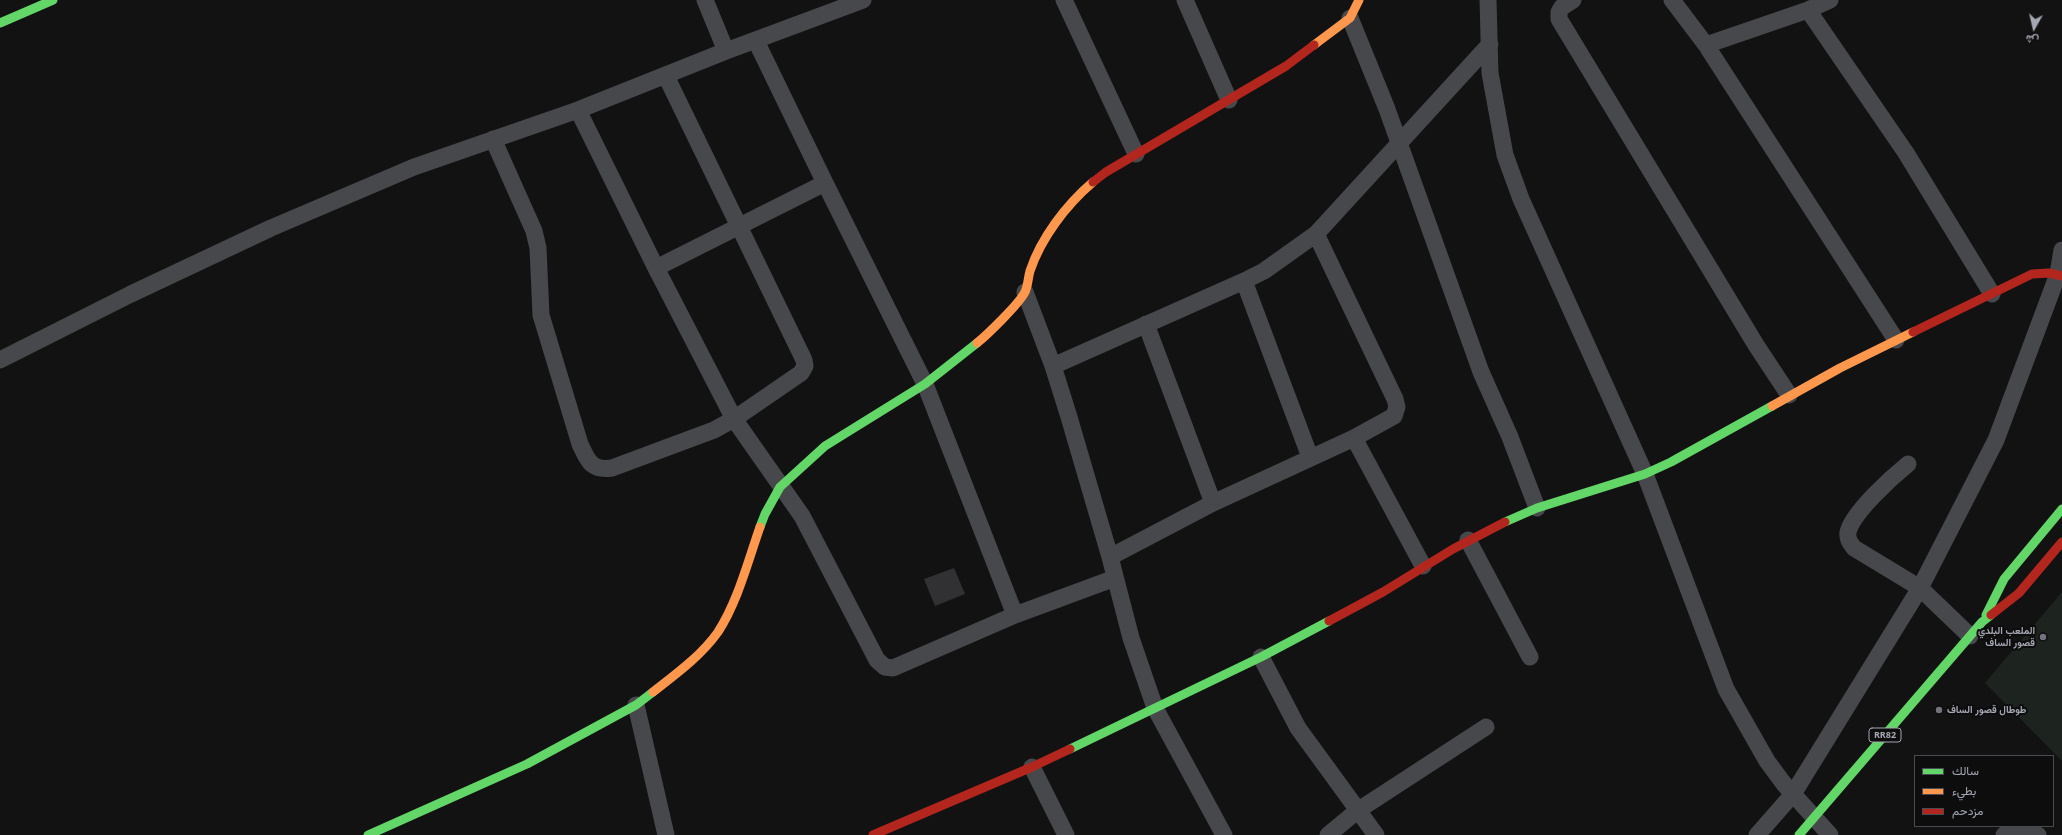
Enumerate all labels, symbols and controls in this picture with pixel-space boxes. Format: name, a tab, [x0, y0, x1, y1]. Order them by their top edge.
north arrow	[2014, 8, 2054, 48]
text: ش	[2025, 32, 2040, 49]
place label: الملعب البلدي قصور الساف	[1978, 625, 2035, 648]
marker: الملعب البلدي قصور الساف	[2038, 632, 2048, 642]
place label: طوطال قصور الساف	[1947, 704, 2026, 716]
marker: طوطال قصور الساف	[1934, 705, 1944, 715]
road number: RR82	[1869, 728, 1901, 742]
legend	[1914, 755, 2054, 827]
text: سالك	[1952, 762, 1979, 779]
text: بطيء	[1952, 782, 1976, 799]
text: مزدحم	[1952, 802, 1983, 819]

